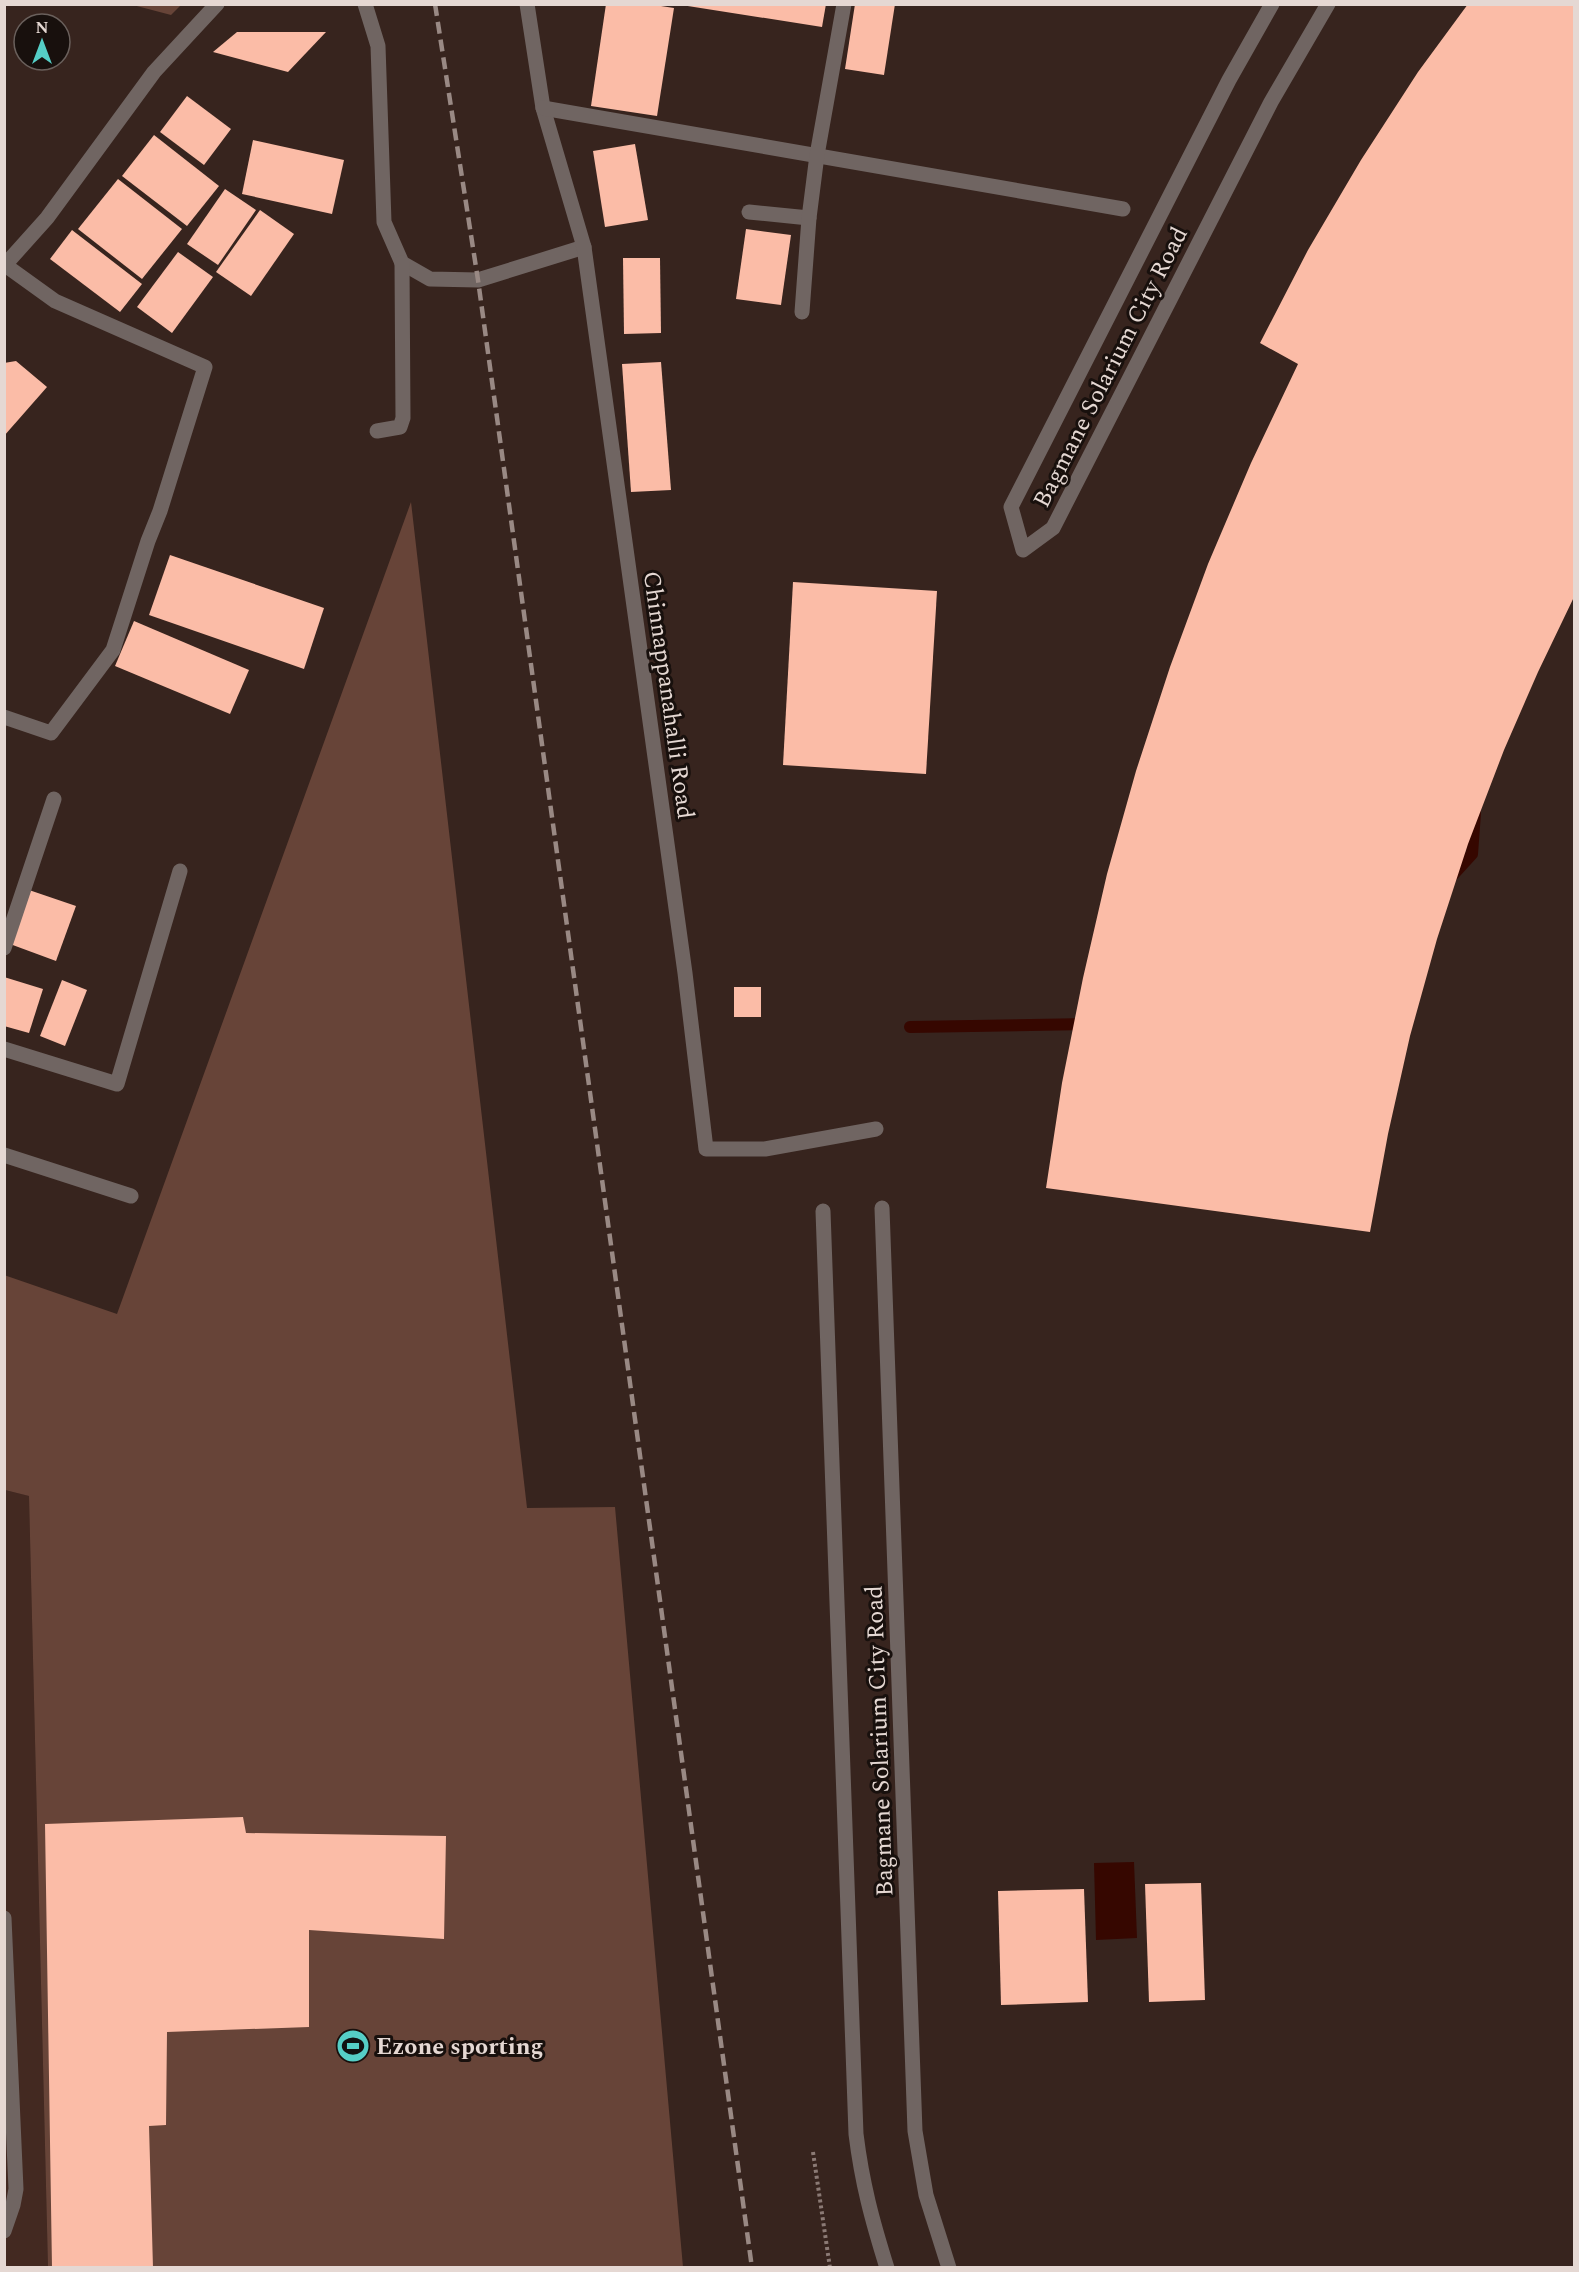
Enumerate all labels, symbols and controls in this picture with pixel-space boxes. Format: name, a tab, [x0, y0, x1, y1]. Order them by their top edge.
north arrow	[12, 12, 72, 72]
text: N	[35, 16, 49, 40]
street label: Bagmane Solarium City Road	[1024, 221, 1198, 514]
street label: Chinnappanahalli Road	[633, 569, 703, 821]
street label: Bagmane Solarium City Road	[857, 1585, 903, 1897]
sports icon: Ezone sporting	[335, 2028, 371, 2064]
place label: Ezone sporting	[376, 2029, 543, 2065]

